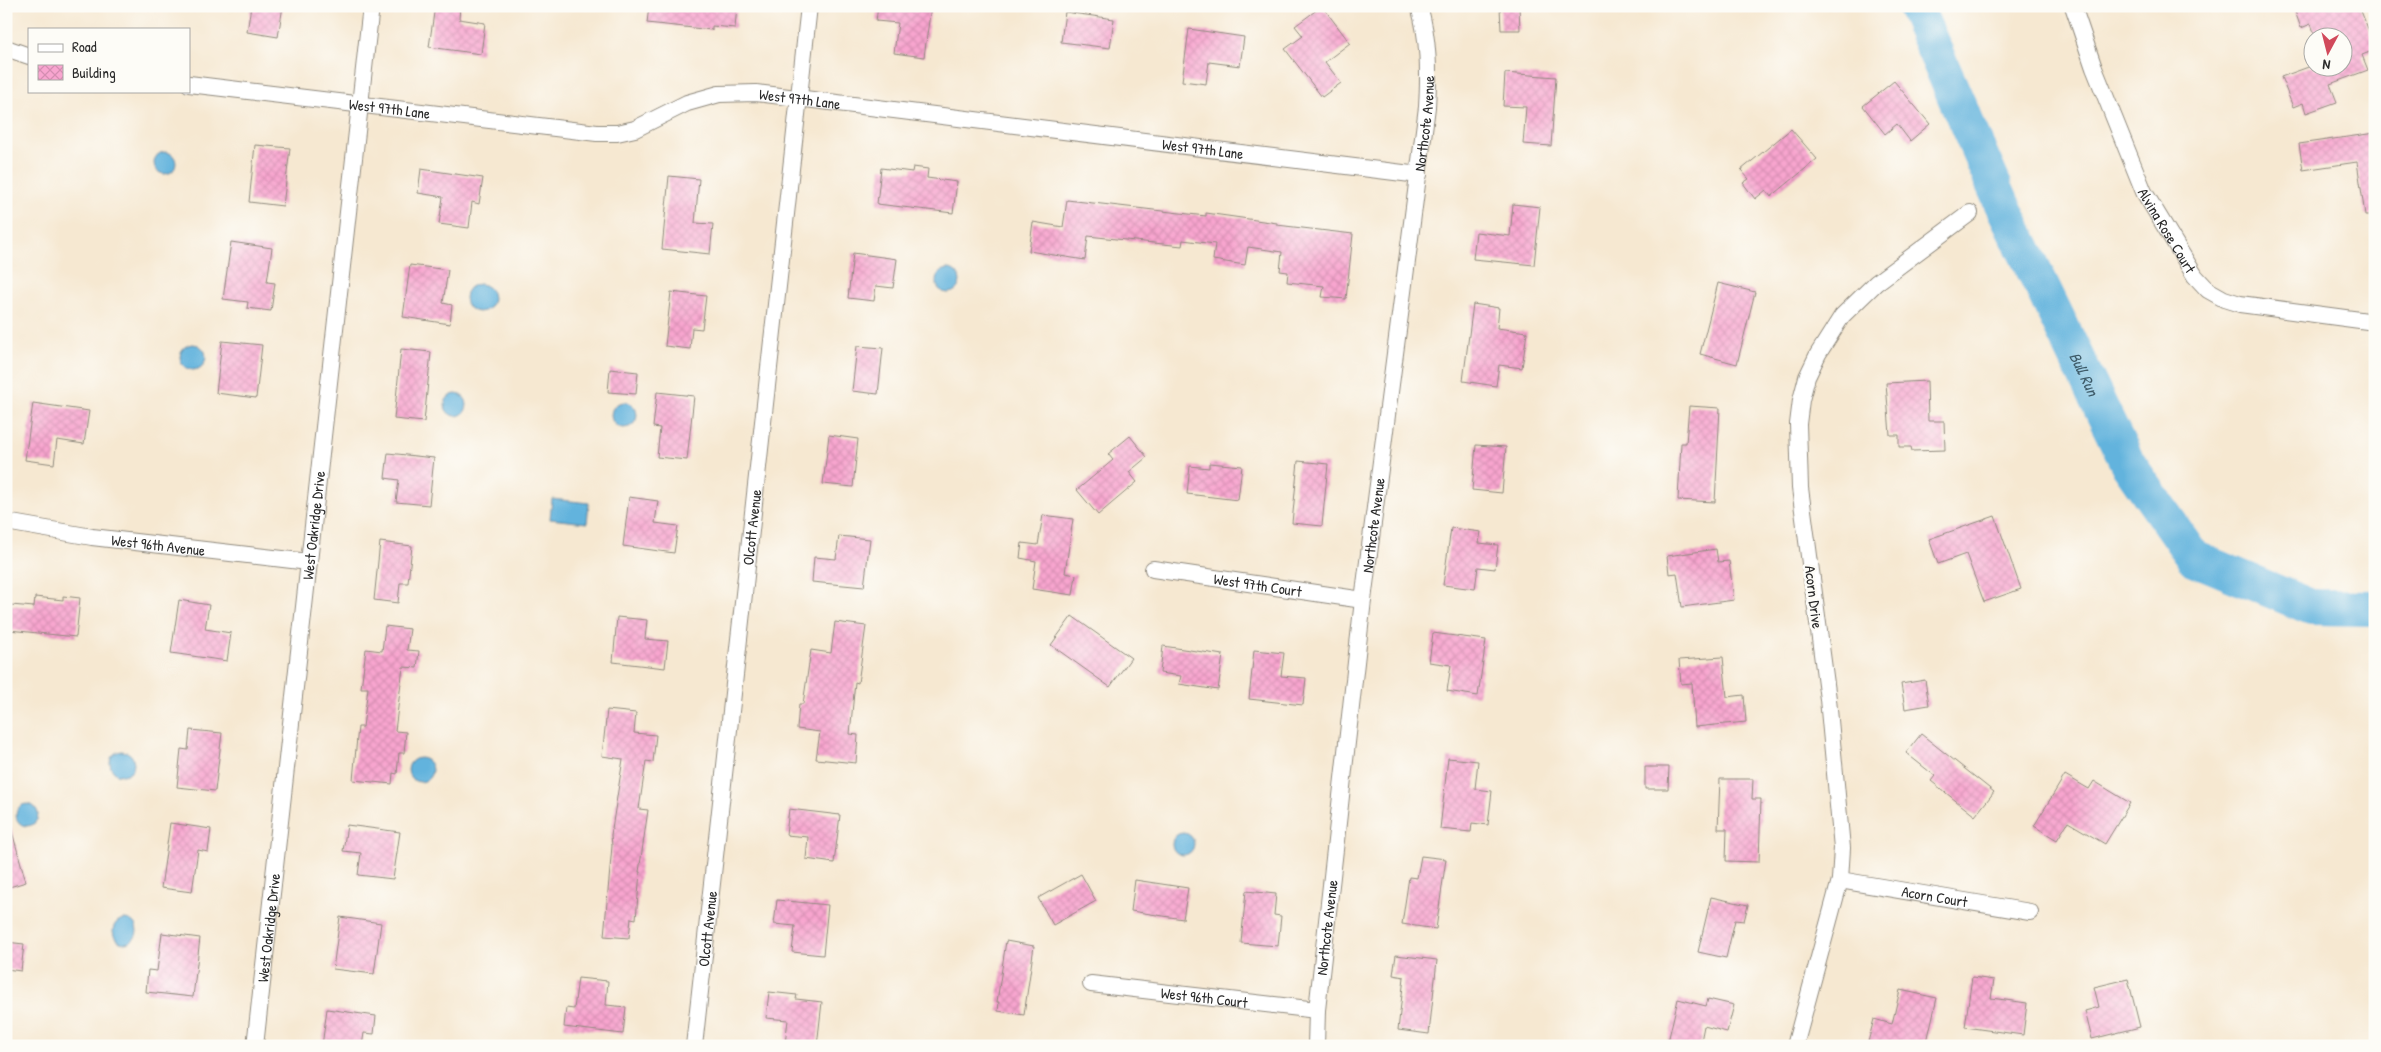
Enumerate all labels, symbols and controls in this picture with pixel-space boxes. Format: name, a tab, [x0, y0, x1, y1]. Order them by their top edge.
legend	[28, 28, 190, 92]
north arrow	[2304, 28, 2354, 78]
text: Road	[72, 36, 97, 57]
text: N	[2321, 55, 2331, 75]
text: Building	[72, 62, 116, 83]
street label: Northcote Avenue	[1408, 76, 1439, 172]
street label: West 97th Lane	[758, 83, 842, 114]
street label: West 97th Lane	[348, 93, 431, 123]
street label: West 97th Lane	[1161, 133, 1245, 164]
street label: Alvina Rose Court	[2133, 184, 2202, 278]
water label: Bull Run	[2064, 348, 2105, 401]
street label: West Oakridge Drive	[297, 470, 330, 581]
street label: Northcote Avenue	[1356, 476, 1389, 574]
street label: Olcott Avenue	[737, 488, 766, 566]
street label: West 96th Avenue	[110, 529, 206, 560]
street label: Acorn Drive	[1800, 564, 1828, 630]
street label: West 97th Court	[1212, 568, 1304, 601]
street label: West Oakridge Drive	[252, 872, 285, 983]
street label: Northcote Avenue	[1310, 879, 1342, 976]
street label: Acorn Court	[1900, 880, 1970, 912]
street label: Olcott Avenue	[692, 890, 722, 968]
street label: West 96th Court	[1160, 982, 1250, 1013]

